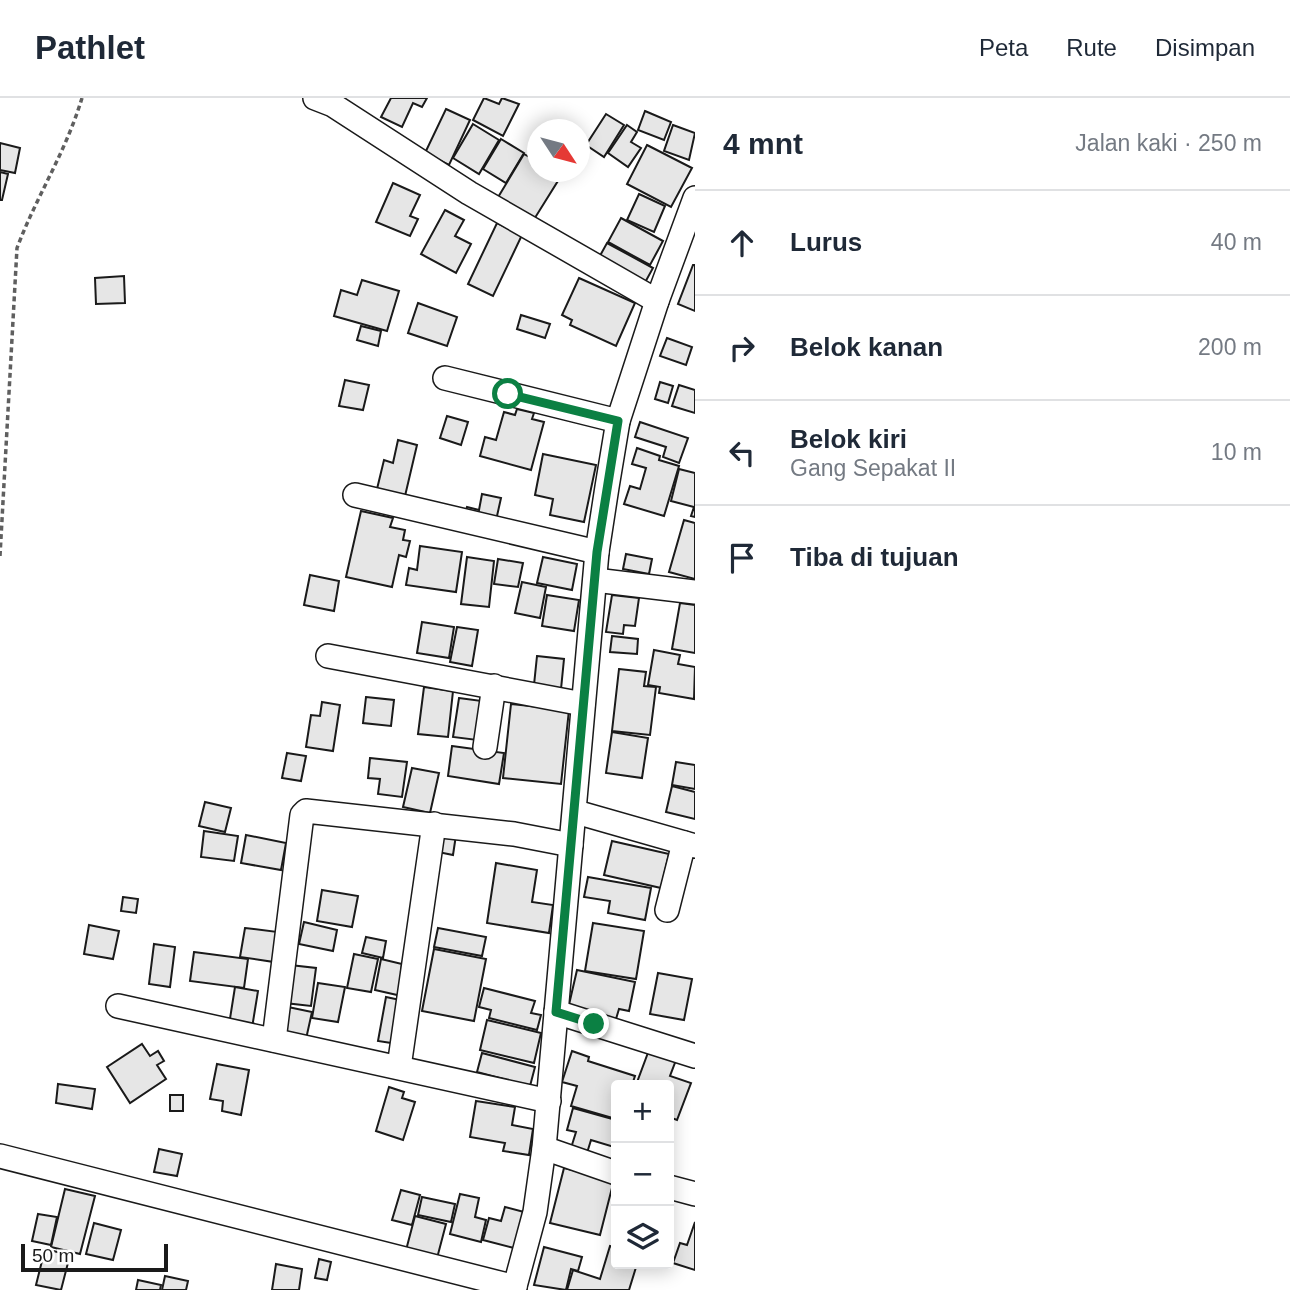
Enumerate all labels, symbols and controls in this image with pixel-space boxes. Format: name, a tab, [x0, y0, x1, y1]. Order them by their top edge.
text: Pathlet	[35, 29, 145, 66]
text: Peta	[979, 34, 1028, 61]
text: Rute	[1066, 34, 1117, 61]
text: Disimpan	[1155, 34, 1255, 61]
north arrow	[527, 119, 590, 182]
text: 4 mnt	[723, 127, 803, 160]
text: Jalan kaki · 250 m	[1075, 130, 1262, 156]
icon: ahead	[723, 224, 761, 262]
text: Lurus	[790, 227, 862, 257]
text: 40 m	[1211, 229, 1262, 255]
icon: right	[723, 329, 761, 367]
text: Belok kanan	[790, 332, 943, 362]
text: 200 m	[1198, 334, 1262, 360]
route start	[492, 378, 523, 409]
text: Belok kiri	[790, 424, 907, 454]
icon: left	[723, 434, 761, 472]
text: 10 m	[1211, 439, 1262, 465]
text: Gang Sepakat II	[790, 455, 956, 481]
icon: arrive	[723, 539, 761, 577]
text: Tiba di tujuan	[790, 542, 959, 572]
route end	[578, 1008, 609, 1039]
map controls	[611, 1080, 674, 1269]
button: +	[611, 1080, 674, 1143]
button: −	[611, 1143, 674, 1206]
button: layers	[611, 1206, 674, 1269]
scale bar	[21, 1241, 168, 1273]
text: 50 m	[32, 1245, 74, 1266]

